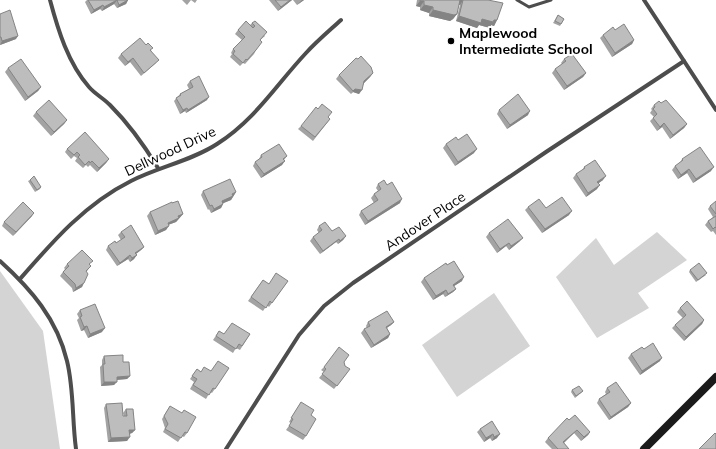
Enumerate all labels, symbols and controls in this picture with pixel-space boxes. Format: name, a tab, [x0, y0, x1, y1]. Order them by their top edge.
place label: Maplewood Intermediate School	[459, 24, 593, 58]
marker: Maplewood Intermediate School	[446, 36, 456, 46]
street label: Dellwood Drive	[121, 122, 219, 180]
street label: Andover Place	[381, 187, 469, 255]

